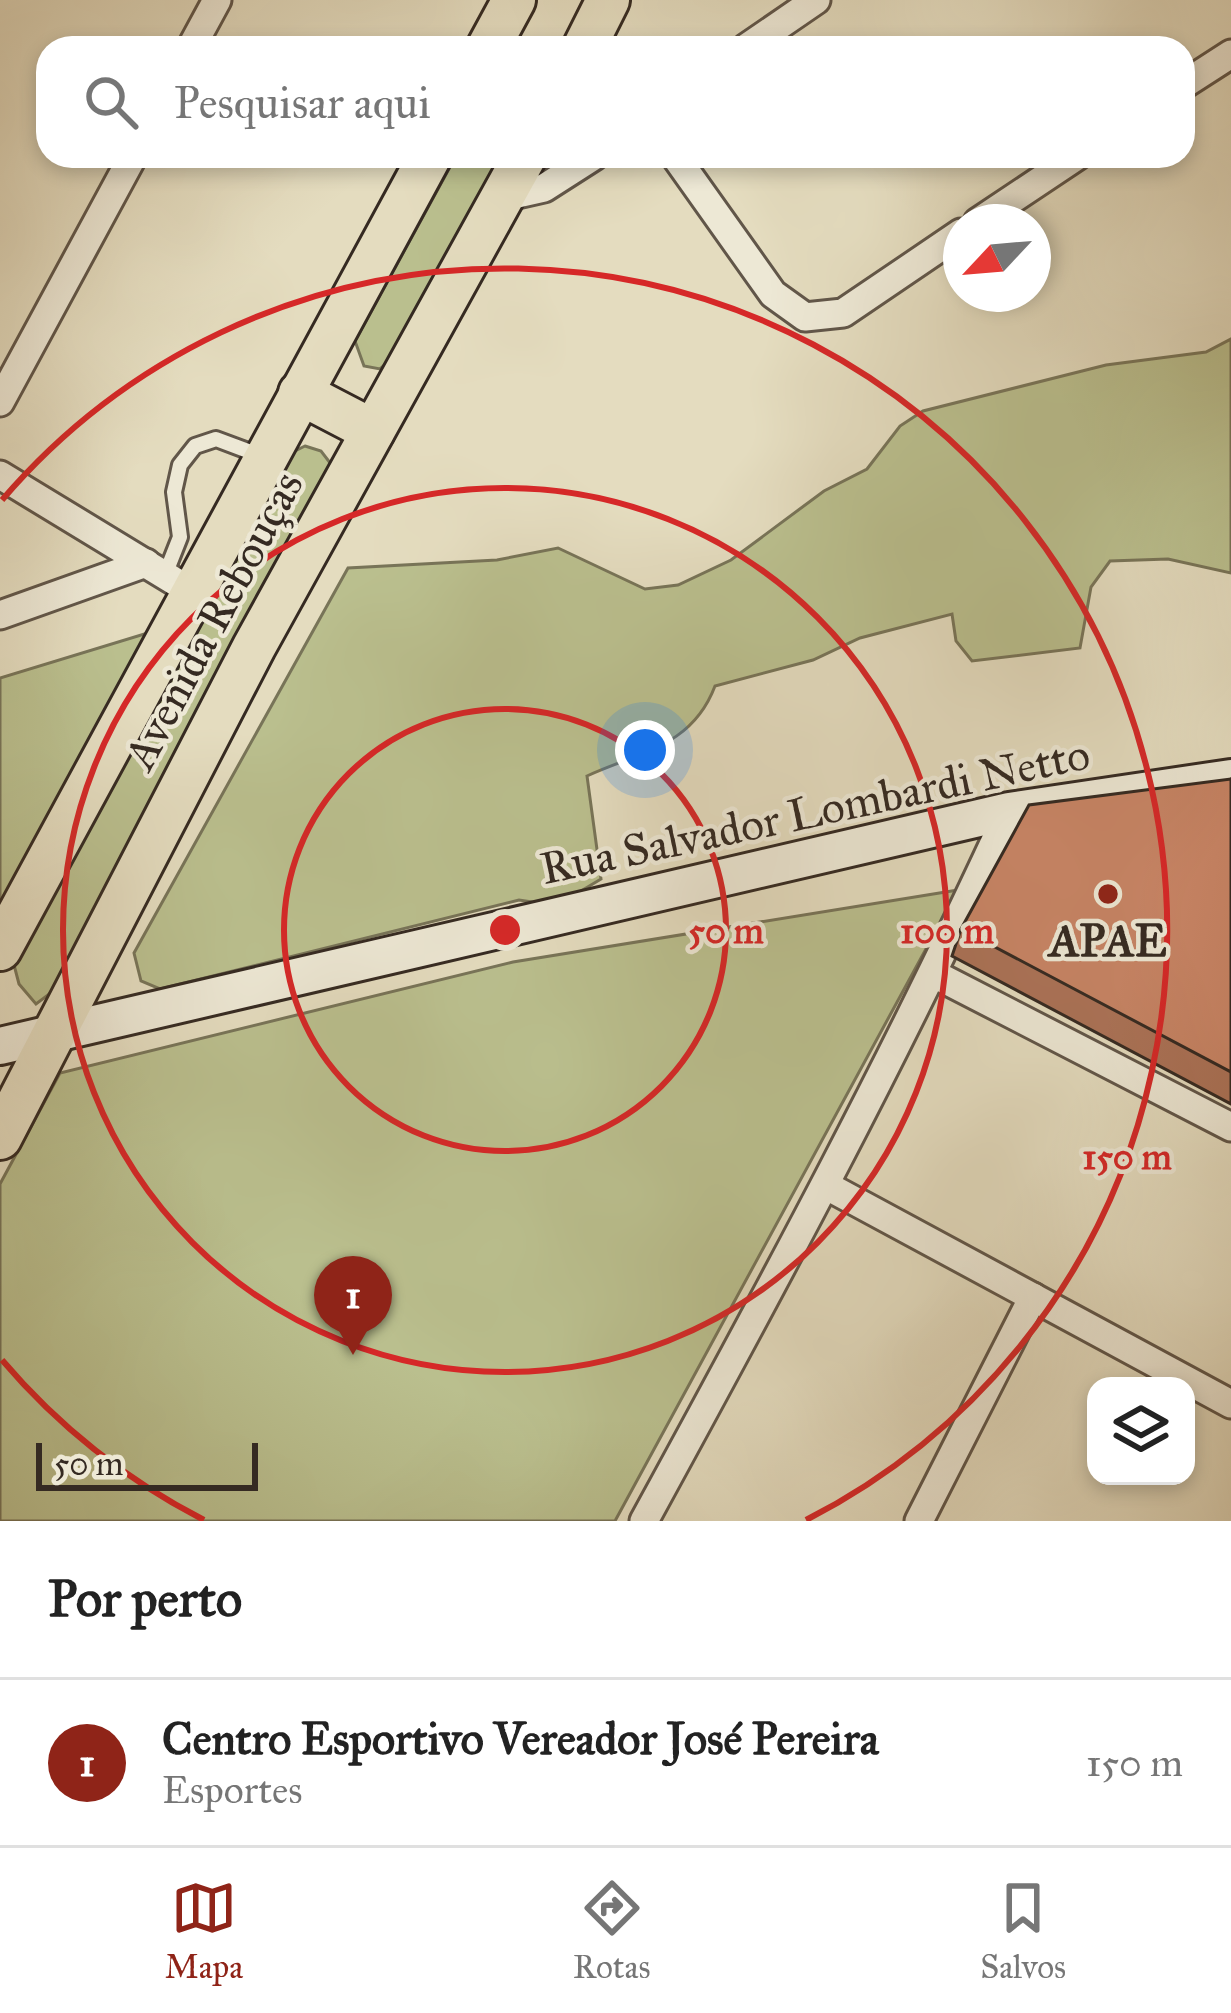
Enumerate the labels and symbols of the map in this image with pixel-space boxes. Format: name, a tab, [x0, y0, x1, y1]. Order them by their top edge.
north arrow	[943, 204, 1051, 312]
street label: Avenida Rebouças	[110, 462, 315, 780]
your location	[615, 720, 675, 780]
street label: Rua Salvador Lombardi Netto	[535, 726, 1095, 896]
marker: APAE	[1095, 881, 1121, 907]
centre of rings	[484, 909, 526, 951]
text: 50 m	[688, 909, 765, 953]
text: 100 m	[900, 909, 995, 953]
place label: APAE	[1046, 913, 1167, 968]
text: 150 m	[1082, 1135, 1173, 1179]
pin: 1	[314, 1256, 392, 1355]
scale bar	[36, 1437, 258, 1490]

